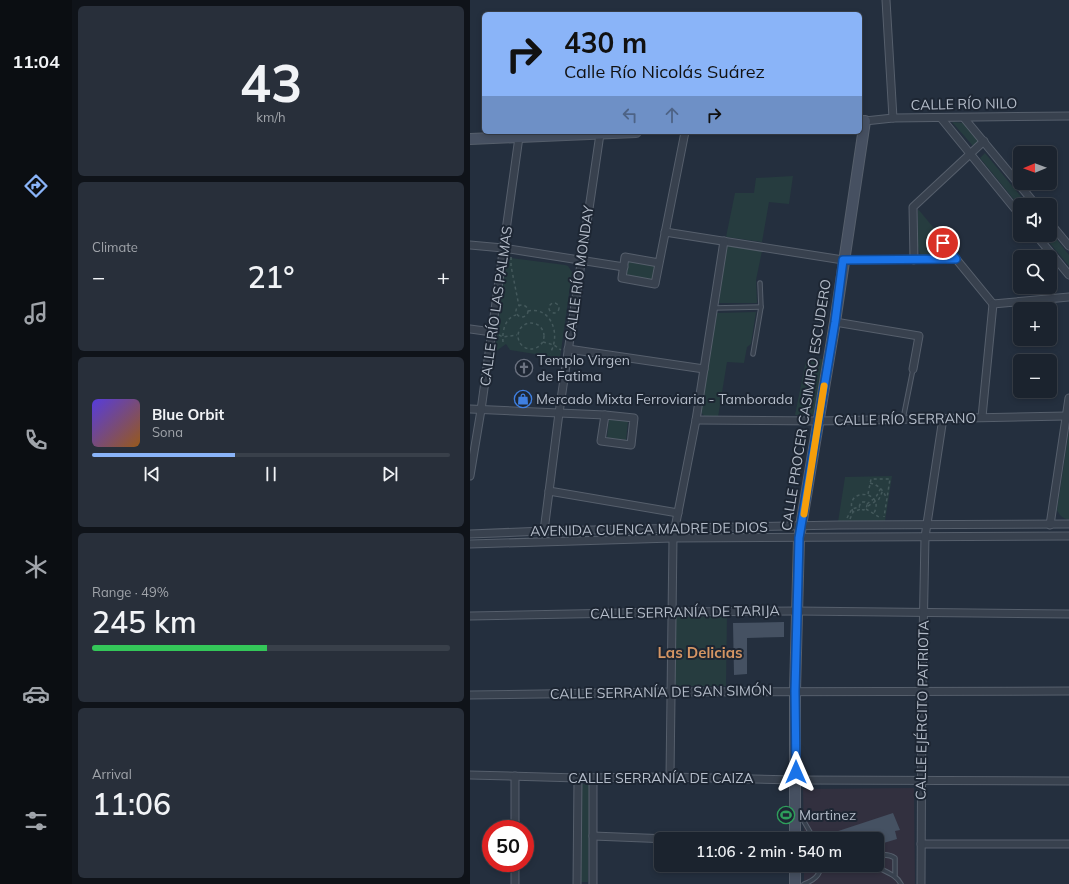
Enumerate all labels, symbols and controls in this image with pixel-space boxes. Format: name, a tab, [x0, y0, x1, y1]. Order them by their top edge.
text: 430 m	[564, 25, 647, 60]
icon: right	[498, 28, 550, 80]
text: 11:04	[12, 50, 60, 73]
text: 43	[240, 50, 302, 115]
text: Calle Río Nicolás Suárez	[564, 60, 765, 83]
street label: CALLE RÍO NILO	[911, 94, 1017, 114]
icon: left	[619, 104, 641, 126]
icon: ahead	[661, 104, 683, 126]
icon: right	[703, 104, 725, 126]
text: km/h	[256, 109, 286, 125]
north arrow	[1013, 146, 1057, 190]
map controls	[1013, 146, 1057, 398]
icon: directions	[22, 172, 50, 200]
button: sound	[1013, 198, 1057, 242]
street label: CALLE RÍO MONDAY	[561, 204, 597, 342]
street label: CALLE RÍO LAS PALMAS	[476, 225, 516, 387]
pin	[926, 226, 960, 260]
icon: arrive	[932, 232, 954, 254]
text: Climate	[92, 239, 138, 255]
button: search	[1013, 250, 1057, 294]
text: 21°	[247, 258, 295, 296]
text: −	[92, 263, 105, 291]
text: +	[437, 263, 450, 291]
street label: CALLE PROCER CASIMIRO ESCUDERO	[777, 278, 835, 532]
icon: music	[22, 299, 50, 327]
button: +	[1013, 302, 1057, 346]
place label: Templo Virgen de Fatima	[537, 351, 630, 385]
button: −	[1013, 354, 1057, 398]
church icon: Templo Virgen de Fatima	[514, 358, 534, 378]
shop icon: Mercado Mixta Ferroviaria - Tamborada	[513, 389, 533, 409]
place label: Mercado Mixta Ferroviaria - Tamborada	[536, 390, 793, 408]
text: Blue Orbit	[152, 405, 224, 424]
street label: CALLE RÍO SERRANO	[834, 409, 976, 429]
text: Sona	[152, 424, 183, 440]
icon: phone	[22, 426, 50, 454]
icon: previous	[141, 463, 163, 485]
icon: pause	[260, 463, 282, 485]
icon: next	[379, 463, 401, 485]
street label: AVENIDA CUENCA MADRE DE DIOS	[530, 518, 768, 540]
icon: climate	[22, 553, 50, 581]
text: Range · 49%	[92, 584, 169, 600]
street label: CALLE SERRANÍA DE TARIJA	[590, 601, 781, 623]
text: 245 km	[92, 603, 197, 641]
street label: CALLE EJÉRCITO PATRIOTA	[911, 619, 933, 800]
district label: Las Delicias	[657, 643, 743, 662]
icon: car	[22, 680, 50, 708]
street label: CALLE SERRANÍA DE SAN SIMÓN	[550, 681, 772, 703]
position arrow	[775, 751, 817, 793]
text: Arrival	[92, 766, 132, 782]
street label: CALLE SERRANÍA DE CAIZA	[568, 769, 754, 787]
text: 11:06	[92, 785, 171, 823]
sports icon: Martinez	[776, 805, 796, 825]
place label: Martinez	[799, 806, 856, 824]
icon: filters	[22, 807, 50, 835]
speed limit sign: 50	[482, 820, 534, 872]
text: 11:06 · 2 min · 540 m	[696, 842, 842, 861]

